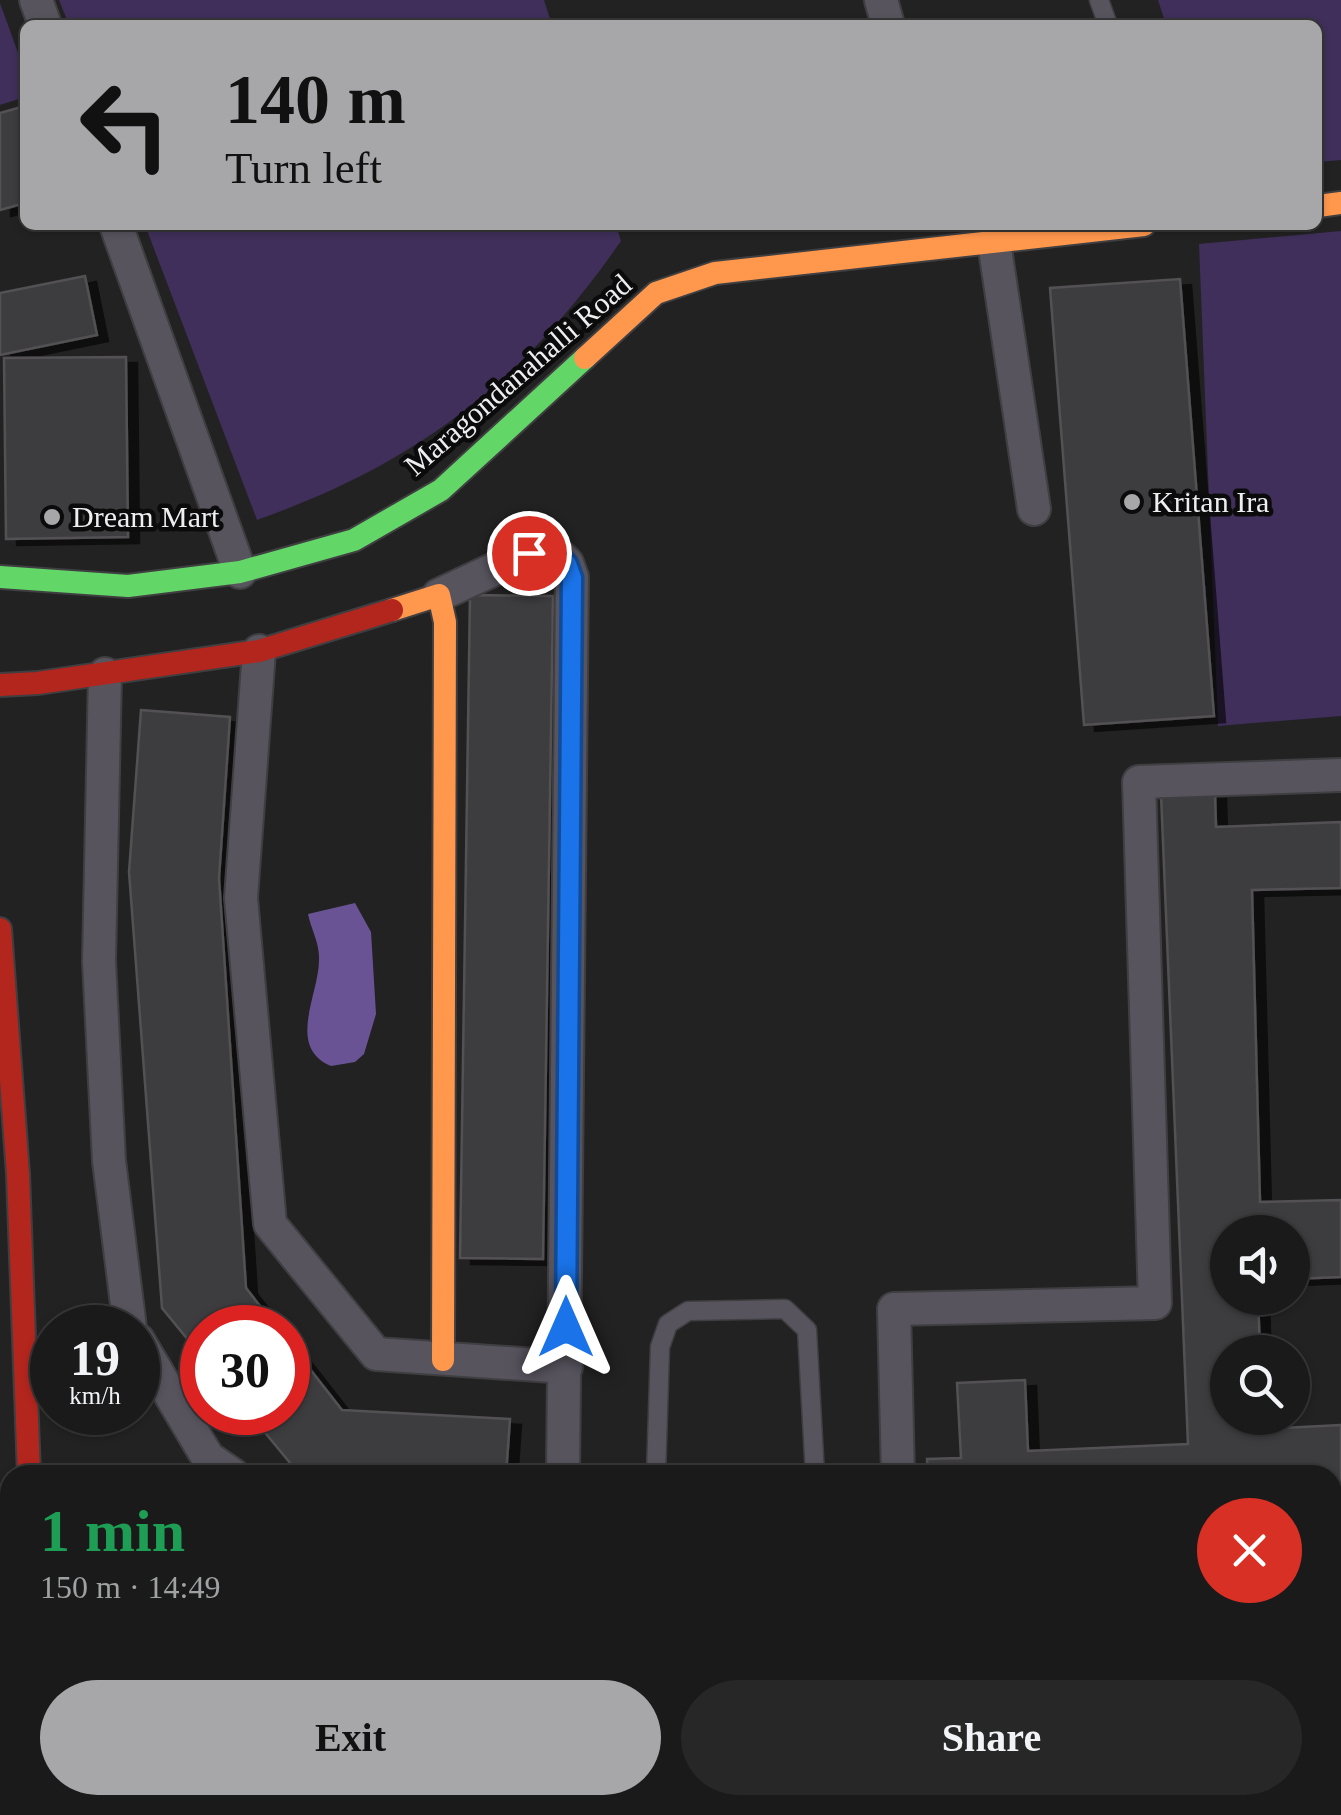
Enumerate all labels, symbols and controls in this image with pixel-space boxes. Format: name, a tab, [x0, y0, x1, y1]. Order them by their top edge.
icon: left	[60, 60, 190, 190]
text: 140 m	[225, 61, 406, 138]
text: Turn left	[225, 143, 382, 193]
street label: Maragondanahalli Road	[398, 267, 638, 482]
place label: Kritan Ira	[1152, 485, 1269, 518]
marker: Kritan Ira	[1121, 491, 1143, 513]
place label: Dream Mart	[72, 500, 220, 533]
marker: Dream Mart	[41, 506, 63, 528]
pin	[487, 511, 572, 596]
icon: arrive	[502, 526, 557, 581]
map controls	[1210, 1215, 1310, 1435]
button: sound	[1210, 1215, 1310, 1315]
position arrow	[514, 1275, 618, 1379]
speed limit sign: 30	[180, 1305, 310, 1435]
text: 19	[70, 1330, 120, 1386]
button: search	[1210, 1335, 1310, 1435]
text: km/h	[69, 1382, 121, 1409]
text: 1 min	[40, 1498, 185, 1564]
button: close	[1197, 1498, 1302, 1603]
text: 150 m · 14:49	[40, 1569, 220, 1605]
button: Exit	[40, 1680, 661, 1795]
button: Share	[681, 1680, 1302, 1795]

